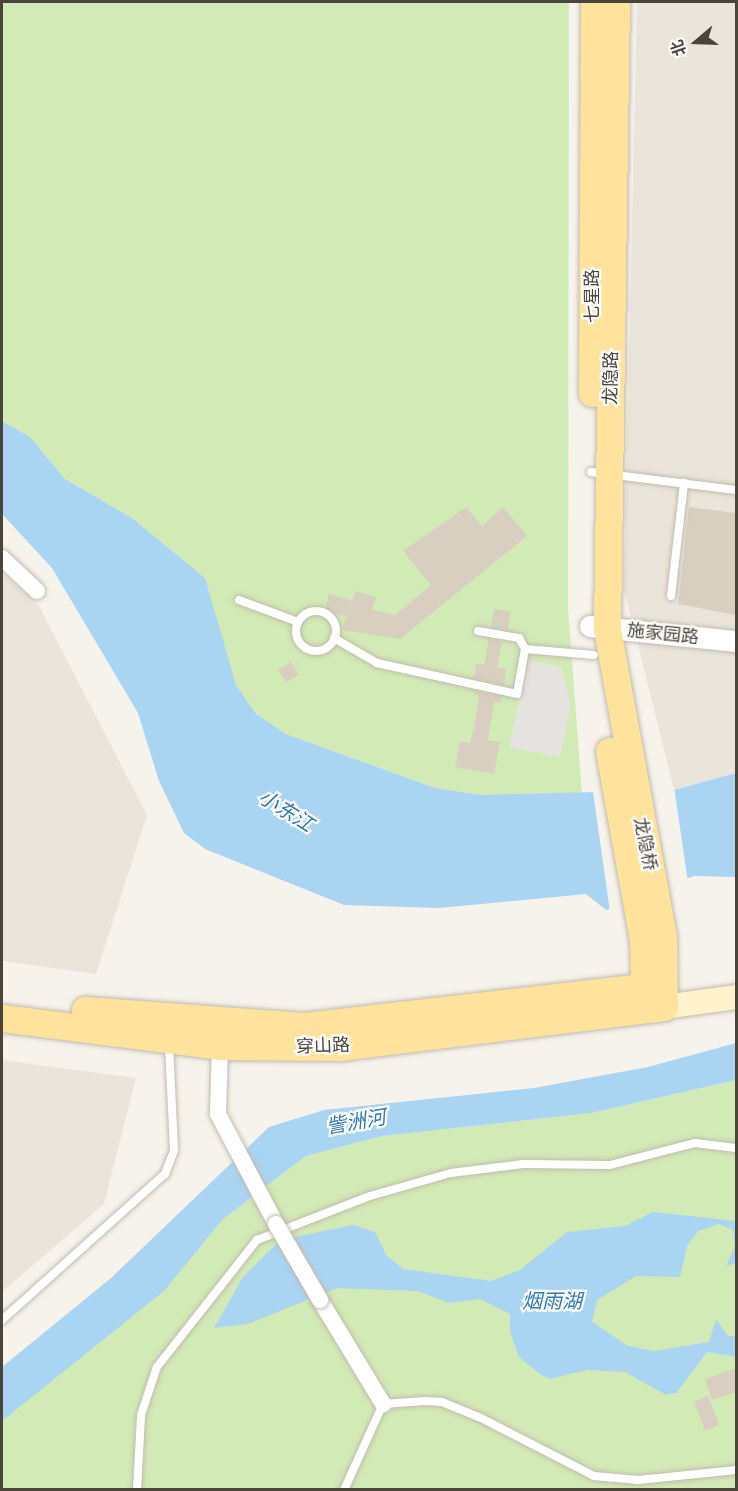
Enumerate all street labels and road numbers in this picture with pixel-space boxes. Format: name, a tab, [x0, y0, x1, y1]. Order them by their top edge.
street label: 七星路	[581, 269, 603, 323]
street label: 龙隐路	[600, 351, 622, 405]
street label: 施家园路	[626, 619, 700, 649]
street label: 龙隐桥	[629, 815, 661, 873]
street label: 穿山路	[296, 1034, 350, 1058]

